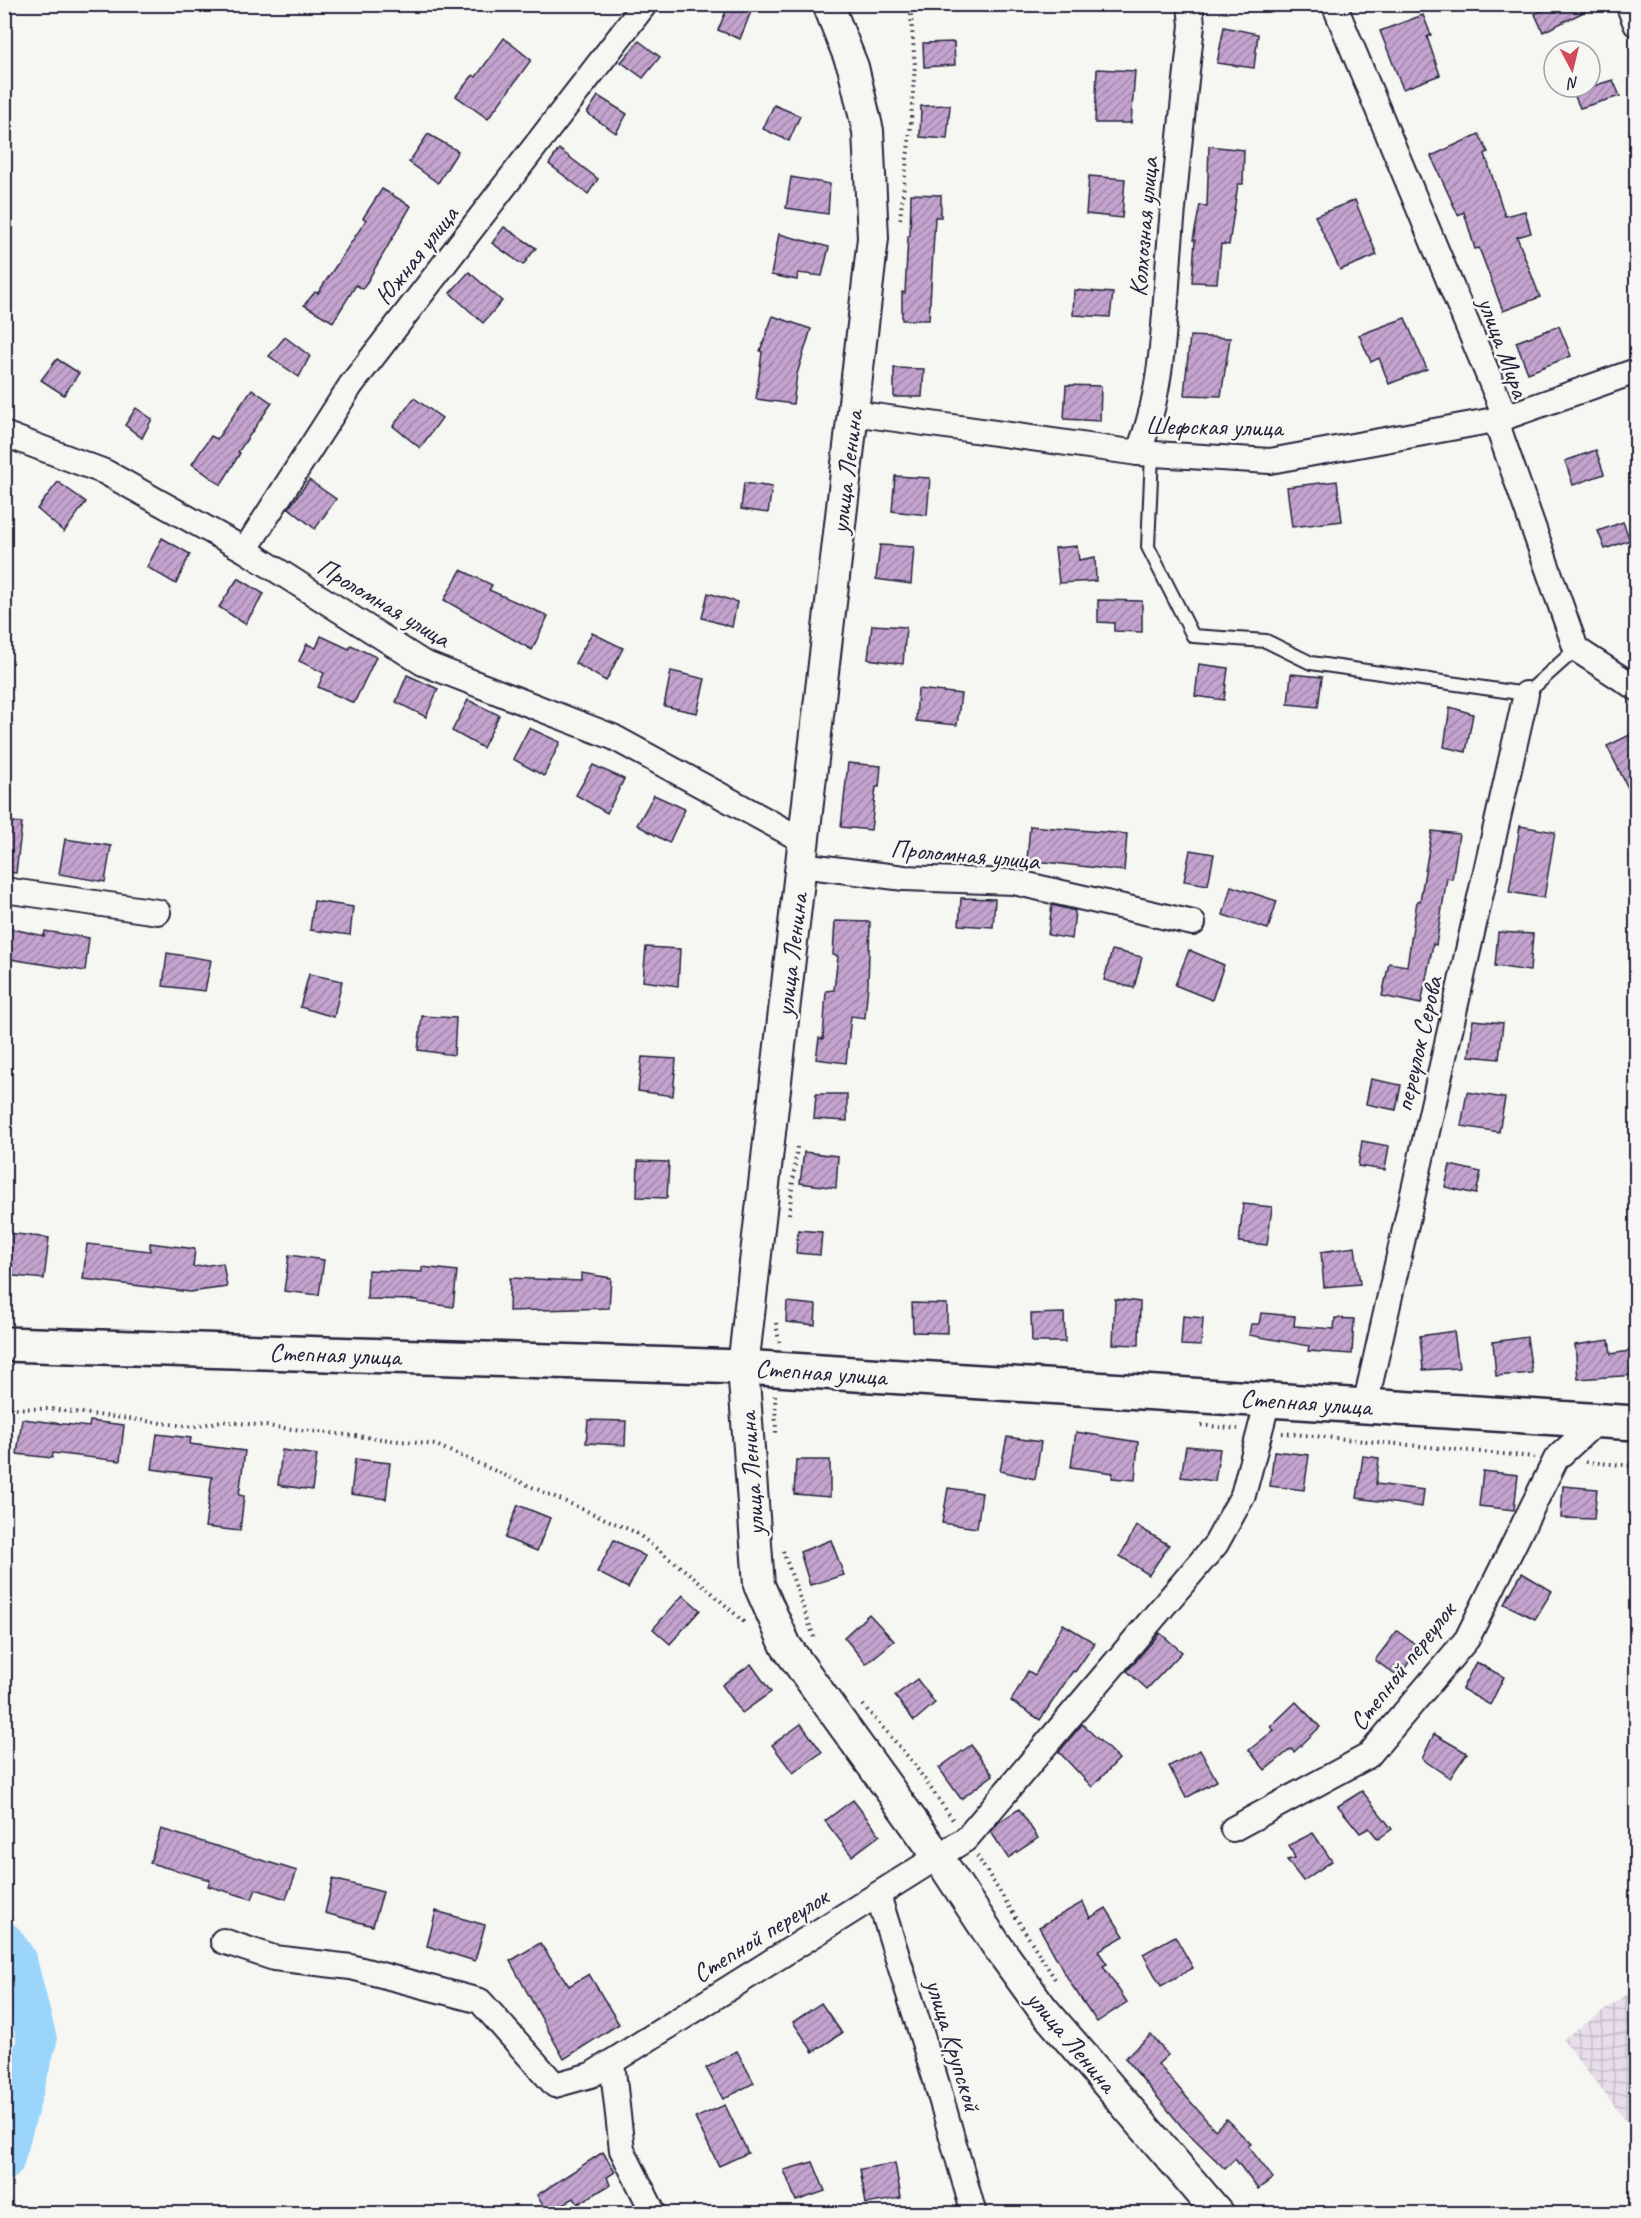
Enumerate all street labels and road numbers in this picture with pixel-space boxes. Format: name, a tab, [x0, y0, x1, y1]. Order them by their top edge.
street label: Колхозная улица	[1121, 154, 1166, 298]
street label: Южная улица	[367, 198, 466, 312]
street label: улица Мира	[1469, 291, 1537, 403]
street label: улица Ленина	[822, 406, 871, 537]
street label: Шефская улица	[1145, 409, 1285, 444]
street label: Проломная улица	[311, 550, 458, 656]
street label: Проломная улица	[889, 832, 1042, 878]
street label: улица Ленина	[767, 889, 816, 1020]
street label: переулок Серова	[1387, 972, 1450, 1115]
street label: Степная улица	[269, 1336, 404, 1373]
street label: Степная улица	[754, 1351, 890, 1394]
street label: Степная улица	[1239, 1381, 1375, 1424]
street label: улица Ленина	[731, 1409, 772, 1539]
street label: Степной переулок	[1342, 1594, 1464, 1737]
street label: Степной переулок	[686, 1879, 836, 1990]
street label: улица Крупской	[917, 1973, 990, 2117]
street label: улица Ленина	[1018, 1982, 1125, 2101]

